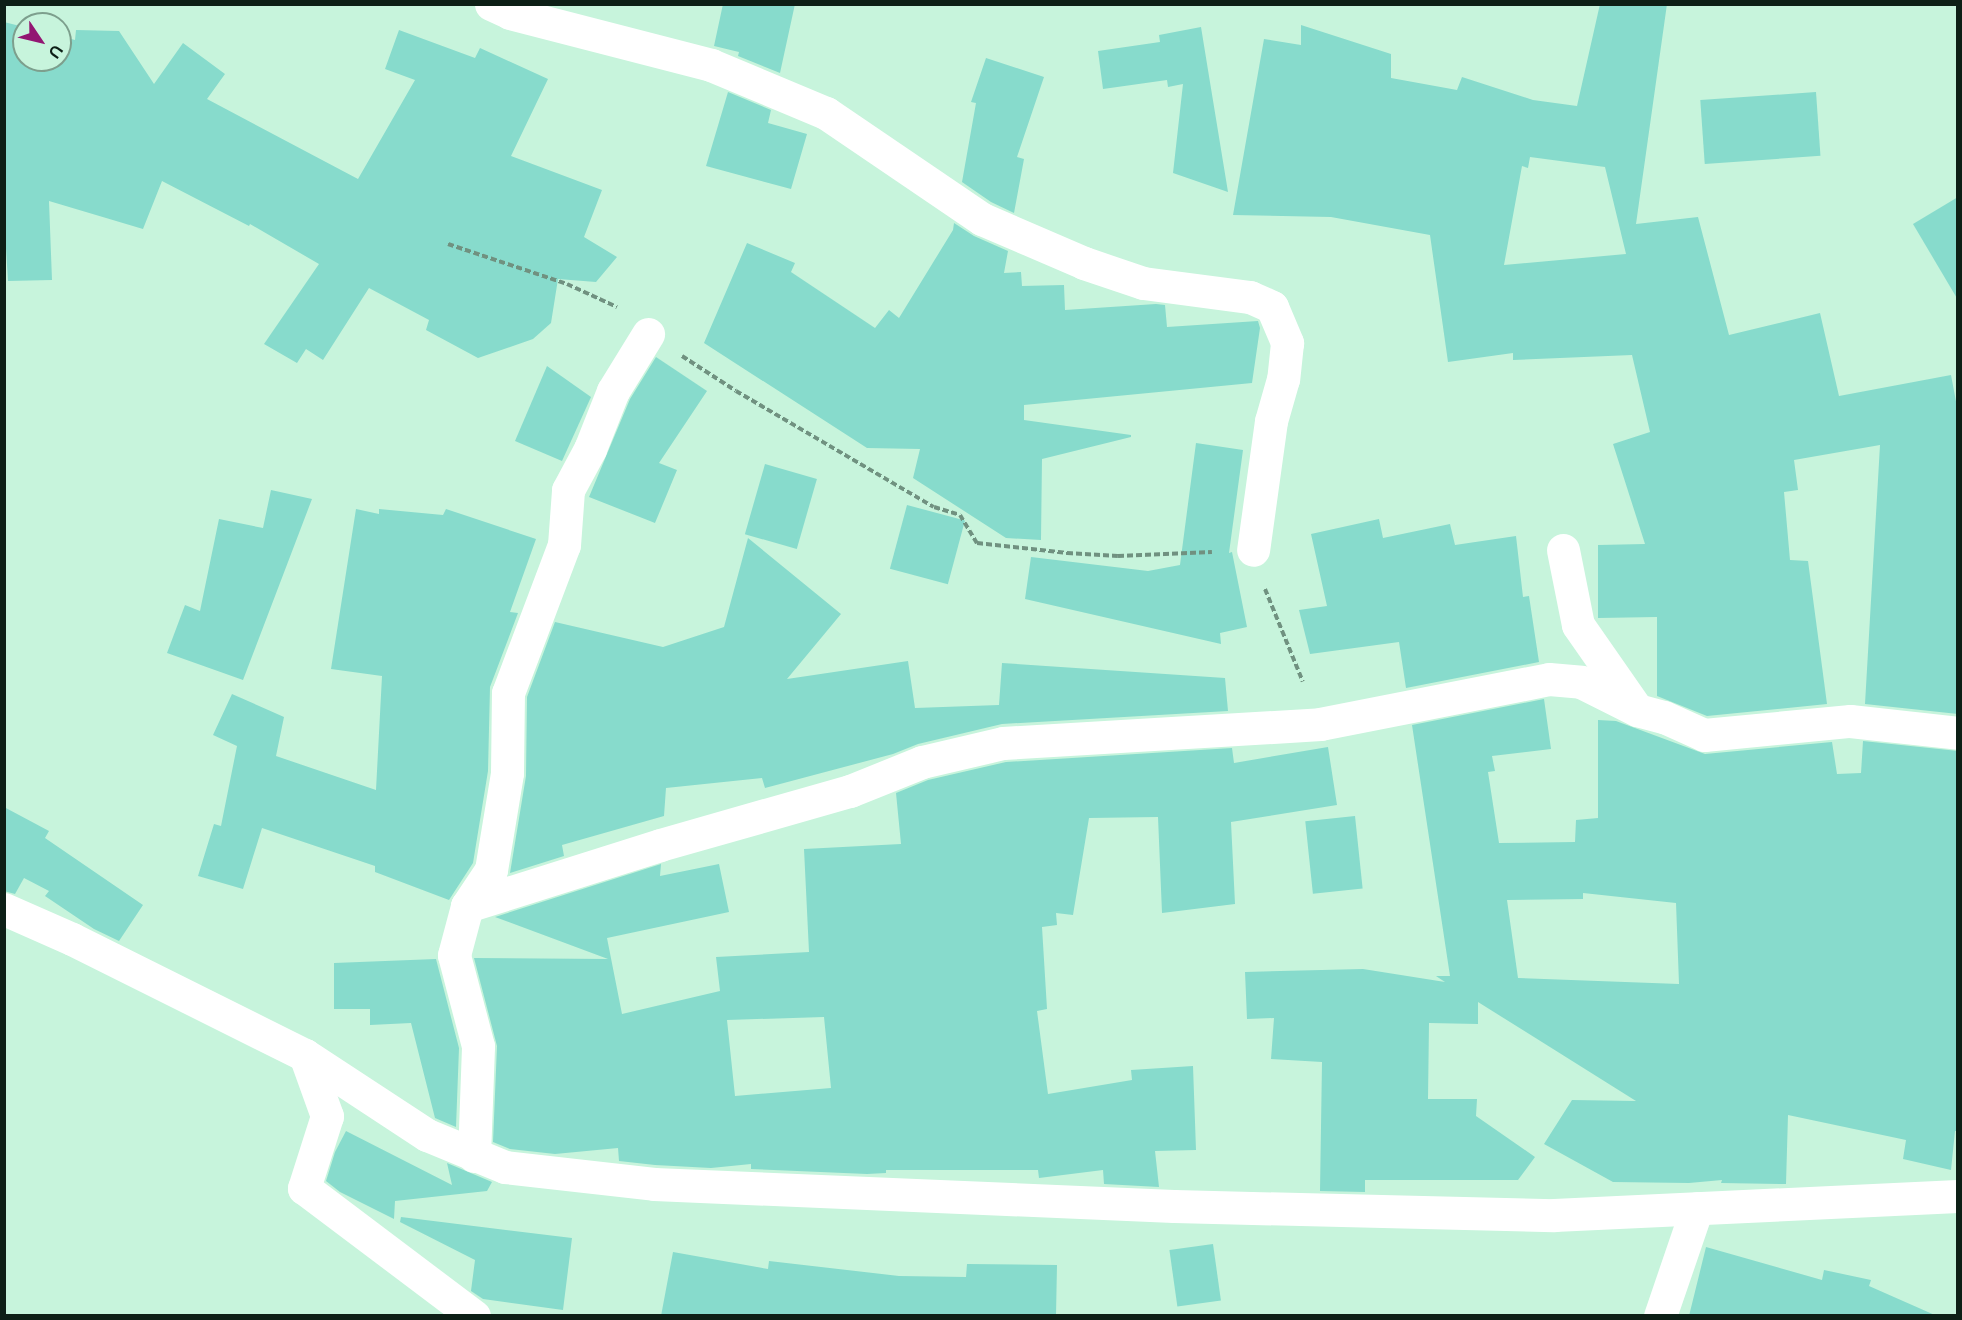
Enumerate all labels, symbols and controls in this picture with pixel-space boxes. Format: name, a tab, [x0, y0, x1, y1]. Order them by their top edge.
north arrow	[12, 12, 72, 72]
text: U	[44, 41, 67, 62]

